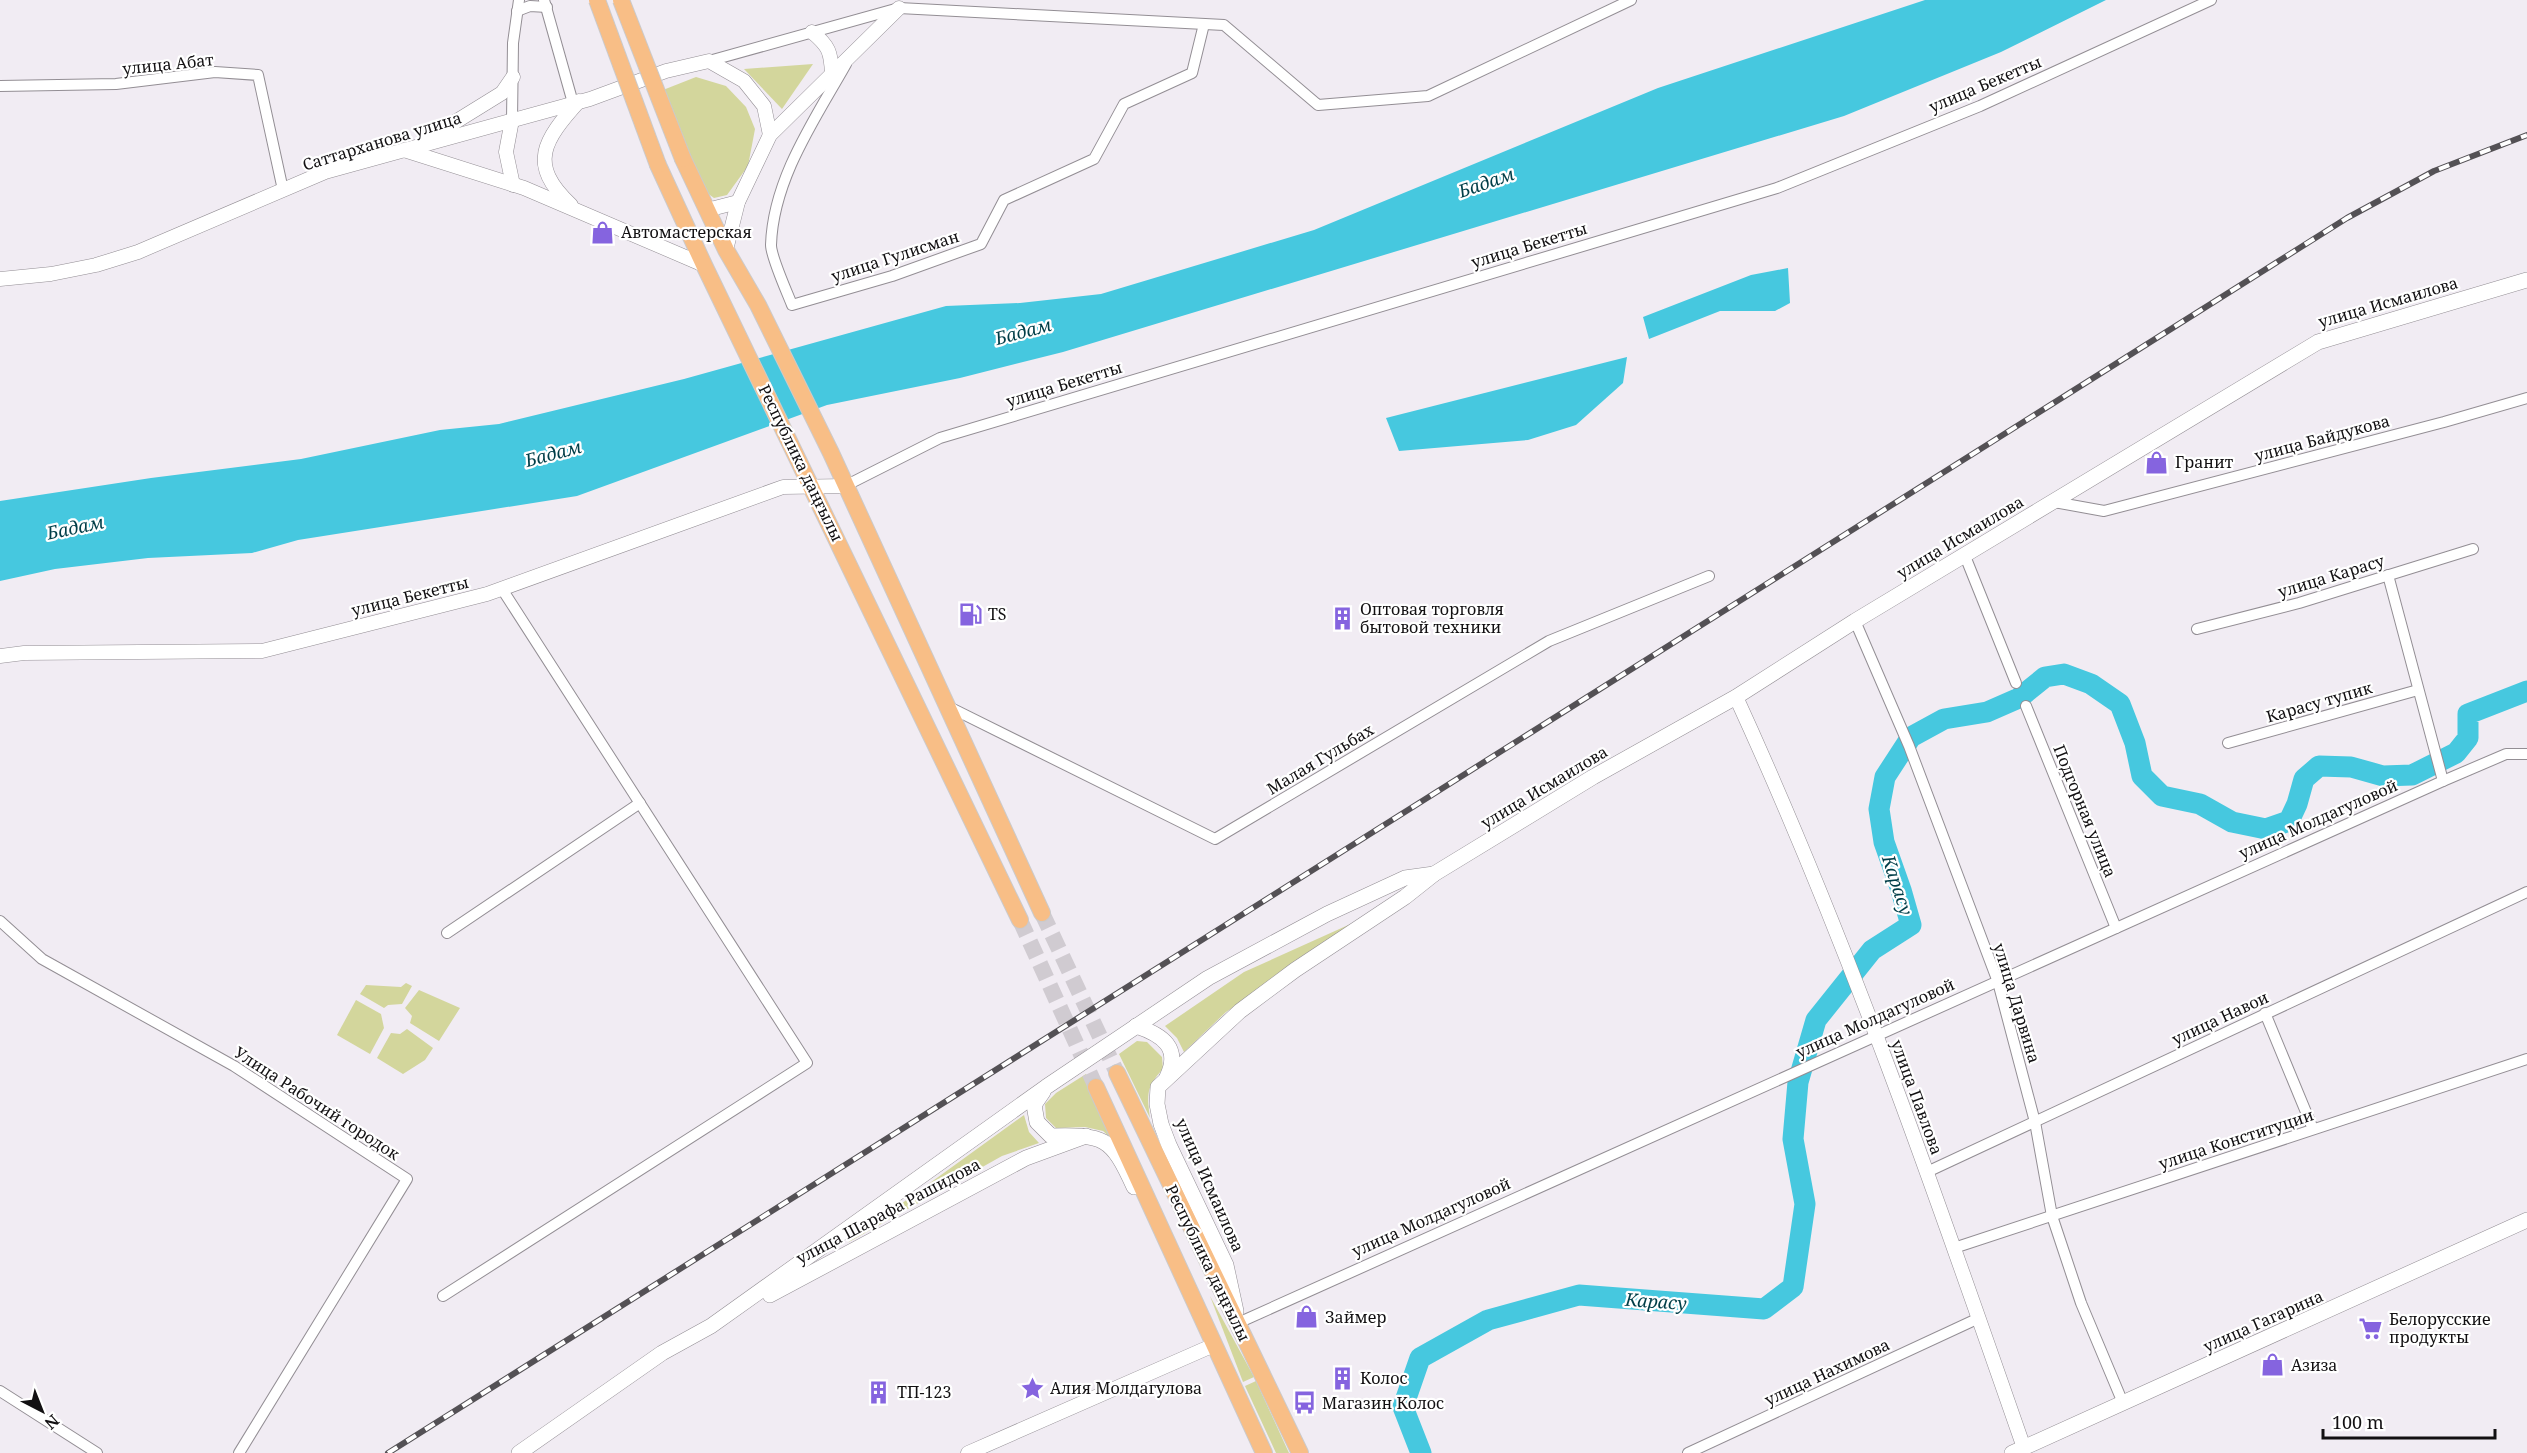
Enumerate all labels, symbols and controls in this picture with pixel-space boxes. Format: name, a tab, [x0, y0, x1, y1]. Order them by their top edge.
street label: улица Абат	[121, 48, 215, 80]
street label: улица Бекетты	[1925, 50, 2045, 118]
street label: Саттарханова улица	[300, 106, 464, 176]
water label: Бадам	[1454, 161, 1517, 203]
street label: улица Бекетты	[1468, 217, 1590, 273]
shop icon: Автомастерская	[590, 219, 616, 245]
place label: Автомастерская	[621, 221, 752, 243]
street label: улица Гулисман	[828, 225, 962, 287]
street label: улица Исмаилова	[2316, 272, 2460, 332]
water label: Бадам	[991, 312, 1054, 350]
street label: улица Бекетты	[1003, 356, 1125, 412]
street label: Республика даңғылы	[753, 381, 849, 545]
street label: улица Байдукова	[2252, 409, 2392, 467]
water label: Бадам	[521, 434, 584, 472]
shop icon: Гранит	[2144, 449, 2170, 475]
place label: Гранит	[2175, 451, 2234, 473]
street label: улица Исмаилова	[1892, 490, 2028, 584]
water label: Бадам	[43, 509, 106, 545]
street label: улица Карасу	[2275, 549, 2388, 603]
street label: улица Бекетты	[349, 571, 471, 621]
place label: Оптовая торговля бытовой техники	[1360, 598, 1504, 638]
fuel station icon: TS	[957, 601, 983, 627]
place label: TS	[988, 603, 1007, 625]
building icon: Оптовая торговля бытовой техники	[1329, 605, 1355, 631]
street label: Карасу тупик	[2263, 676, 2375, 728]
street label: Малая Гульбах	[1263, 718, 1378, 800]
street label: улица Исмаилова	[1476, 740, 1612, 834]
street label: Подгорная улица	[2048, 741, 2122, 881]
street label: улица Молдагуловой	[2235, 774, 2401, 864]
water label: Карасу	[1877, 851, 1919, 918]
street label: улица Дарвина	[1988, 940, 2046, 1066]
street label: улица Молдагуловой	[1792, 973, 1958, 1063]
street label: улица Навои	[2168, 986, 2272, 1050]
street label: улица Павлова	[1886, 1036, 1948, 1158]
street label: Улица Рабочий городок	[230, 1041, 404, 1165]
street label: улица Конституции	[2156, 1103, 2316, 1174]
street label: улица Исмаилова	[1171, 1115, 1249, 1255]
street label: улица Шарафа Рашидова	[792, 1153, 984, 1269]
street label: улица Молдагуловой	[1348, 1172, 1514, 1262]
street label: Республика даңғылы	[1160, 1181, 1256, 1345]
street label: улица Гагарина	[2199, 1285, 2327, 1357]
water label: Карасу	[1623, 1287, 1688, 1315]
shop icon: Займер	[1294, 1304, 1320, 1330]
place label: Займер	[1325, 1306, 1386, 1328]
place label: Белорусские продукты	[2389, 1308, 2491, 1348]
supermarket icon: Белорусские продукты	[2358, 1315, 2384, 1341]
street label: улица Нахимова	[1761, 1333, 1893, 1411]
shop icon: Азиза	[2260, 1352, 2286, 1378]
place label: Азиза	[2291, 1354, 2337, 1376]
building icon: Колос	[1329, 1365, 1355, 1391]
place label: Колос	[1360, 1367, 1408, 1389]
place icon: Алия Молдагулова	[1019, 1375, 1045, 1401]
place label: Алия Молдагулова	[1050, 1377, 1202, 1399]
building icon: ТП-123	[866, 1379, 892, 1405]
north arrow	[12, 1381, 72, 1441]
place label: ТП-123	[897, 1381, 951, 1403]
bus stop icon: Магазин Колос	[1291, 1390, 1317, 1416]
place label: Магазин Колос	[1322, 1392, 1444, 1414]
scale bar	[2323, 1402, 2496, 1440]
text: N	[40, 1410, 64, 1435]
text: 100 m	[2332, 1410, 2384, 1434]

